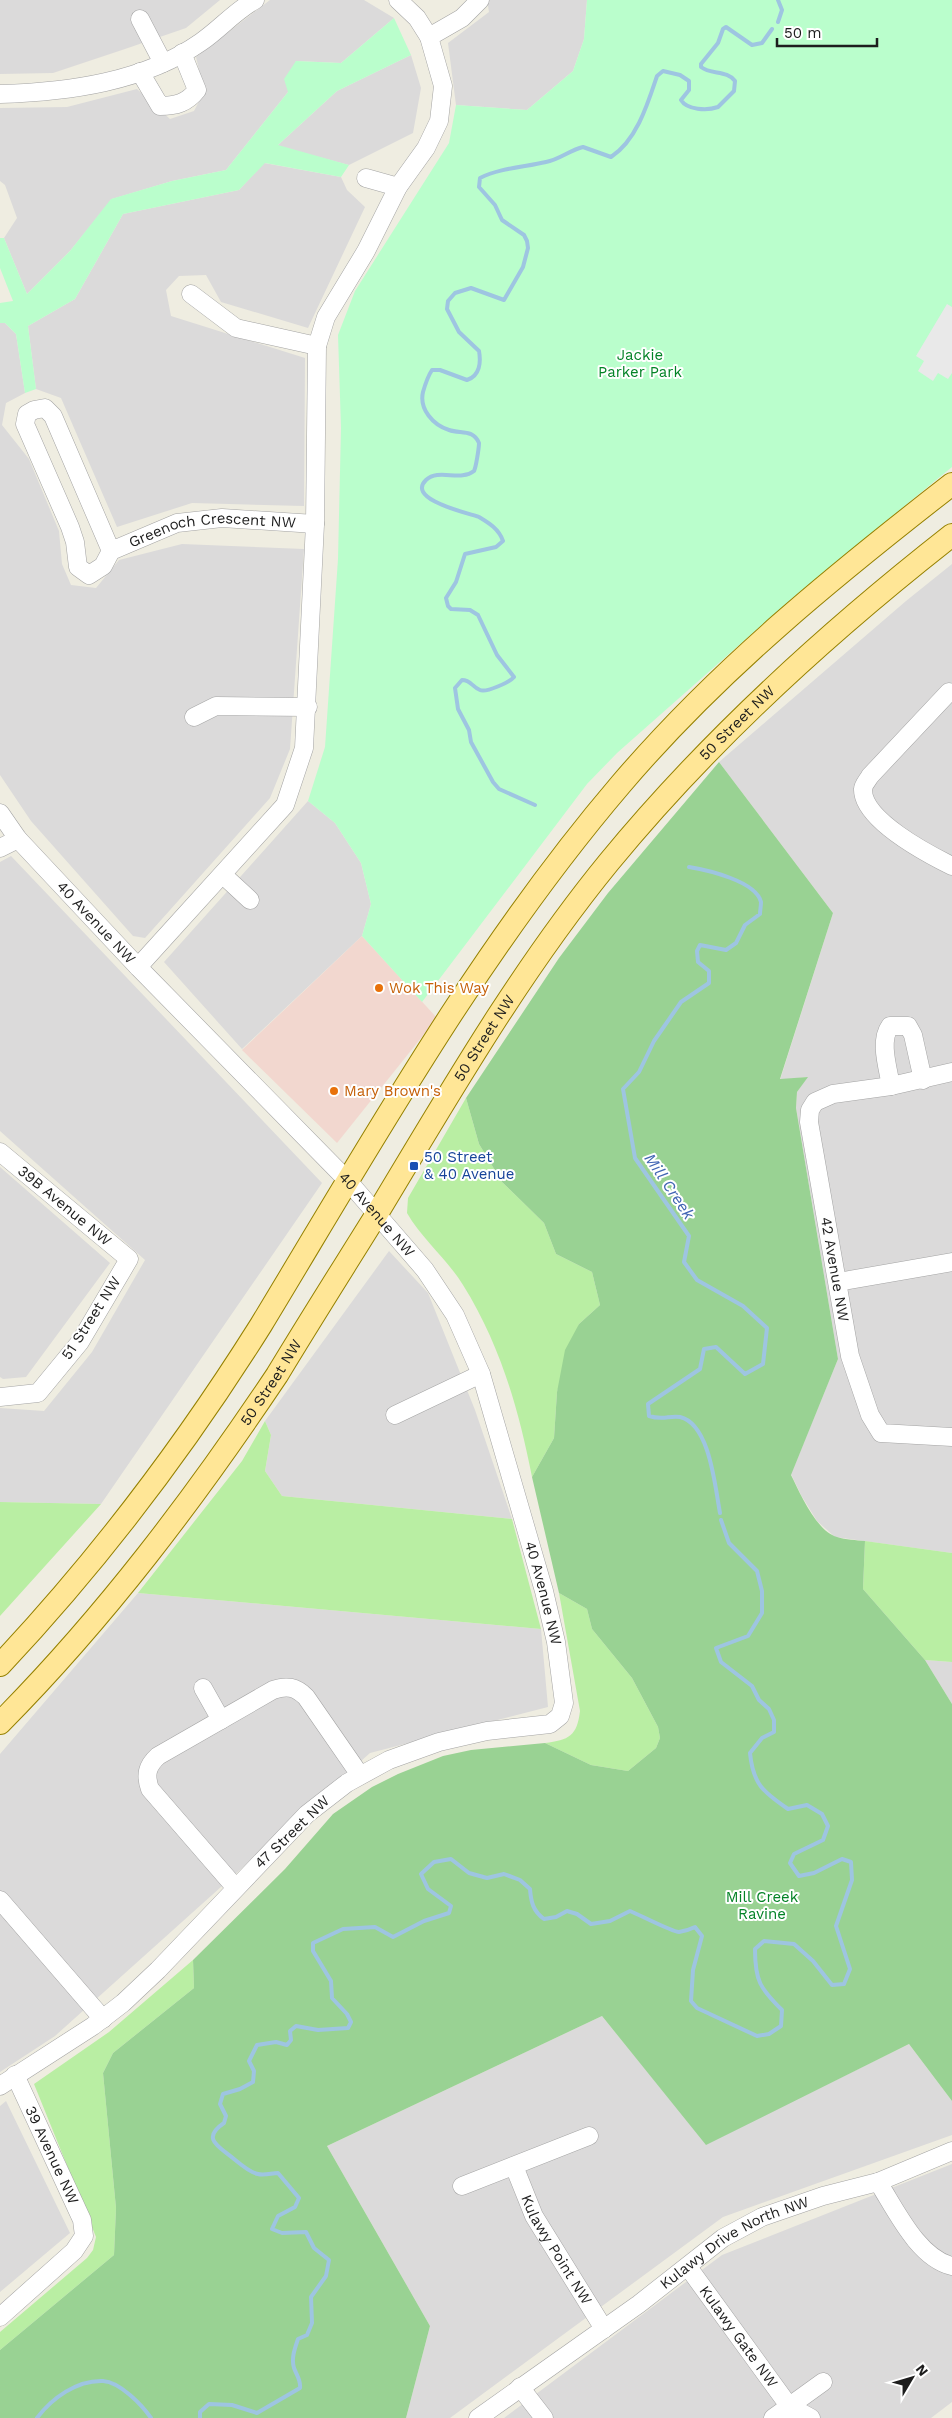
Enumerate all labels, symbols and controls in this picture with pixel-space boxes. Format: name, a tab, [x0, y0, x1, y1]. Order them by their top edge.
scale bar	[777, 15, 877, 47]
text: 50 m	[784, 24, 821, 42]
park label: Jackie Parker Park	[598, 346, 682, 381]
street label: Greenoch Crescent NW	[126, 509, 297, 551]
street label: 50 Street NW	[695, 682, 778, 764]
street label: 40 Avenue NW	[53, 877, 139, 968]
place label: Wok This Way	[389, 979, 489, 997]
marker: Wok This Way	[373, 982, 385, 994]
street label: 50 Street NW	[450, 991, 518, 1085]
place label: Mary Brown's	[344, 1082, 441, 1100]
marker: Mary Brown's	[328, 1085, 340, 1097]
place label: 50 Street & 40 Avenue	[424, 1148, 515, 1183]
water label: Mill Creek	[641, 1150, 699, 1224]
marker: 50 Street & 40 Avenue	[408, 1160, 420, 1172]
street label: 39B Avenue NW	[14, 1162, 115, 1250]
street label: 40 Avenue NW	[335, 1168, 419, 1261]
street label: 42 Avenue NW	[817, 1216, 853, 1323]
street label: 51 Street NW	[57, 1273, 125, 1363]
street label: 50 Street NW	[236, 1336, 306, 1429]
street label: 40 Avenue NW	[521, 1539, 565, 1647]
street label: 47 Street NW	[251, 1792, 333, 1872]
park label: Mill Creek Ravine	[726, 1888, 799, 1923]
street label: 39 Avenue NW	[21, 2103, 83, 2207]
street label: Kulawy Point NW	[517, 2192, 596, 2308]
street label: Kulawy Drive North NW	[656, 2193, 811, 2293]
street label: Kulawy Gate NW	[696, 2282, 781, 2391]
north arrow	[887, 2353, 937, 2403]
text: N	[913, 2361, 932, 2379]

